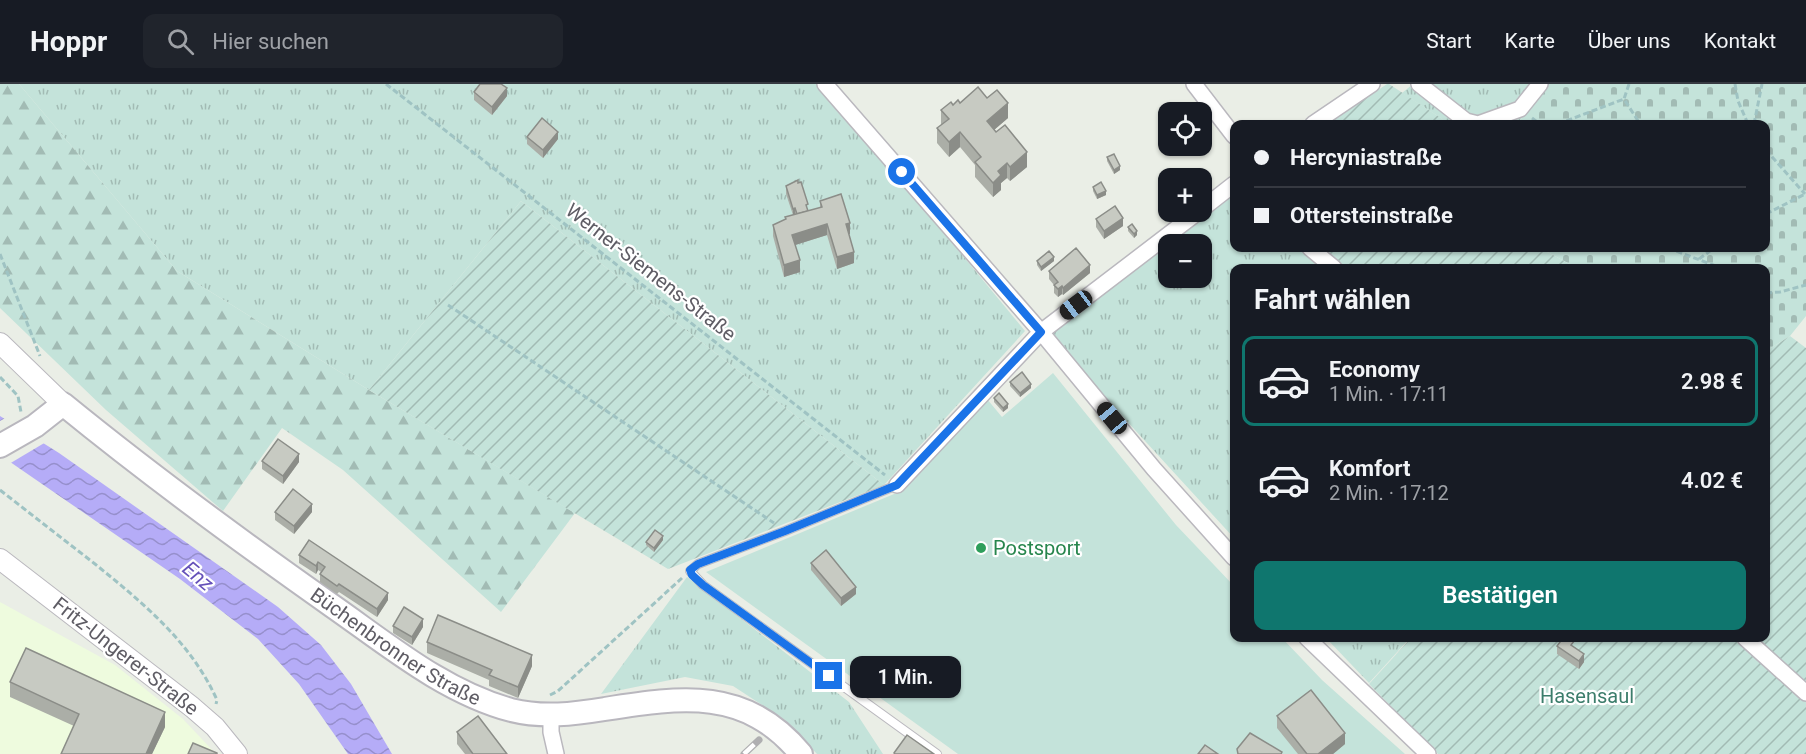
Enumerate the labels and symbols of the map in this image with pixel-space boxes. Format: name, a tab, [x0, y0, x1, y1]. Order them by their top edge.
route start	[888, 158, 915, 185]
street label: Werner-Siemens-Straße	[561, 198, 741, 346]
car	[1056, 287, 1096, 323]
car	[1094, 398, 1130, 438]
place label: Postsport	[993, 536, 1081, 560]
marker: Postsport	[974, 541, 988, 555]
water label: Enz	[178, 556, 218, 596]
street label: Büchenbronner Straße	[306, 582, 484, 710]
street label: Fritz-Ungerer-Straße	[48, 592, 204, 720]
callout: 1 Min.	[850, 655, 961, 697]
route end	[815, 662, 842, 689]
park label: Hasensaul	[1540, 684, 1634, 708]

